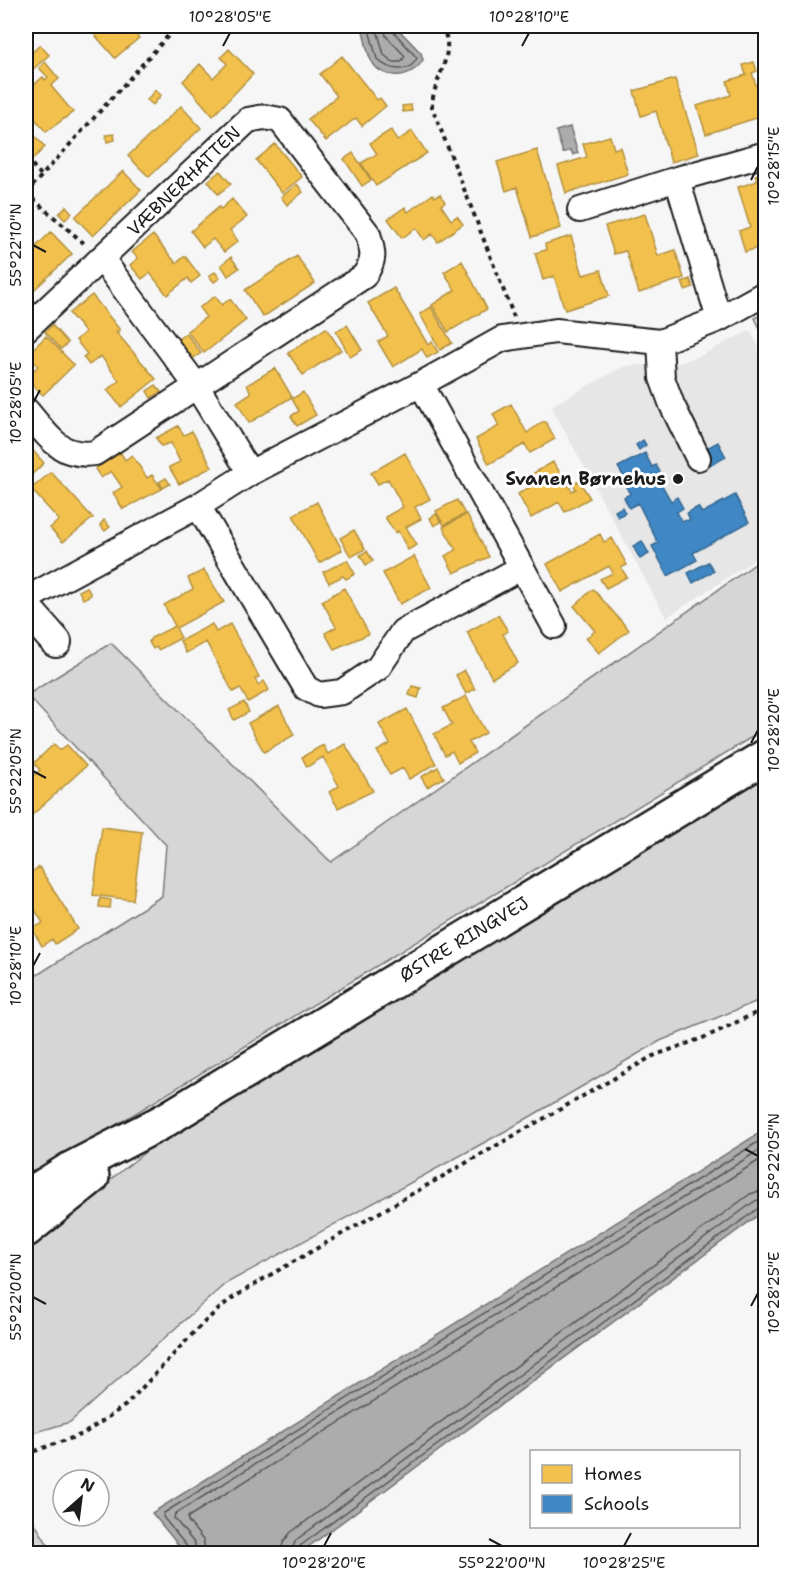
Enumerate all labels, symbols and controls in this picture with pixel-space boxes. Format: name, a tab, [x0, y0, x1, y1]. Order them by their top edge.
text: 10°28'05"E	[189, 7, 271, 27]
text: 10°28'10"E	[489, 7, 569, 27]
street label: VÆBNERHATTEN	[122, 121, 246, 241]
text: 10°28'15"E	[764, 127, 784, 205]
text: 55°22'10"N	[6, 203, 26, 287]
text: 10°28'05"E	[6, 362, 26, 444]
place label: Svanen Børnehus	[505, 467, 666, 491]
marker: Svanen Børnehus	[671, 472, 685, 486]
text: 10°28'20"E	[764, 688, 784, 772]
text: 55°22'05"N	[6, 728, 26, 814]
street label: ØSTRE RINGVEJ	[395, 891, 533, 987]
text: 10°28'10"E	[6, 926, 26, 1006]
text: 55°22'05"N	[764, 1113, 784, 1199]
text: 10°28'25"E	[764, 1252, 784, 1334]
text: 55°22'00"N	[6, 1253, 26, 1341]
legend	[530, 1450, 740, 1528]
text: Homes	[584, 1462, 642, 1486]
north arrow	[51, 1468, 111, 1528]
text: N	[77, 1473, 98, 1497]
text: Schools	[584, 1492, 650, 1516]
text: 10°28'20"E	[282, 1553, 366, 1573]
text: 55°22'00"N	[458, 1553, 546, 1573]
text: 10°28'25"E	[583, 1553, 665, 1573]

